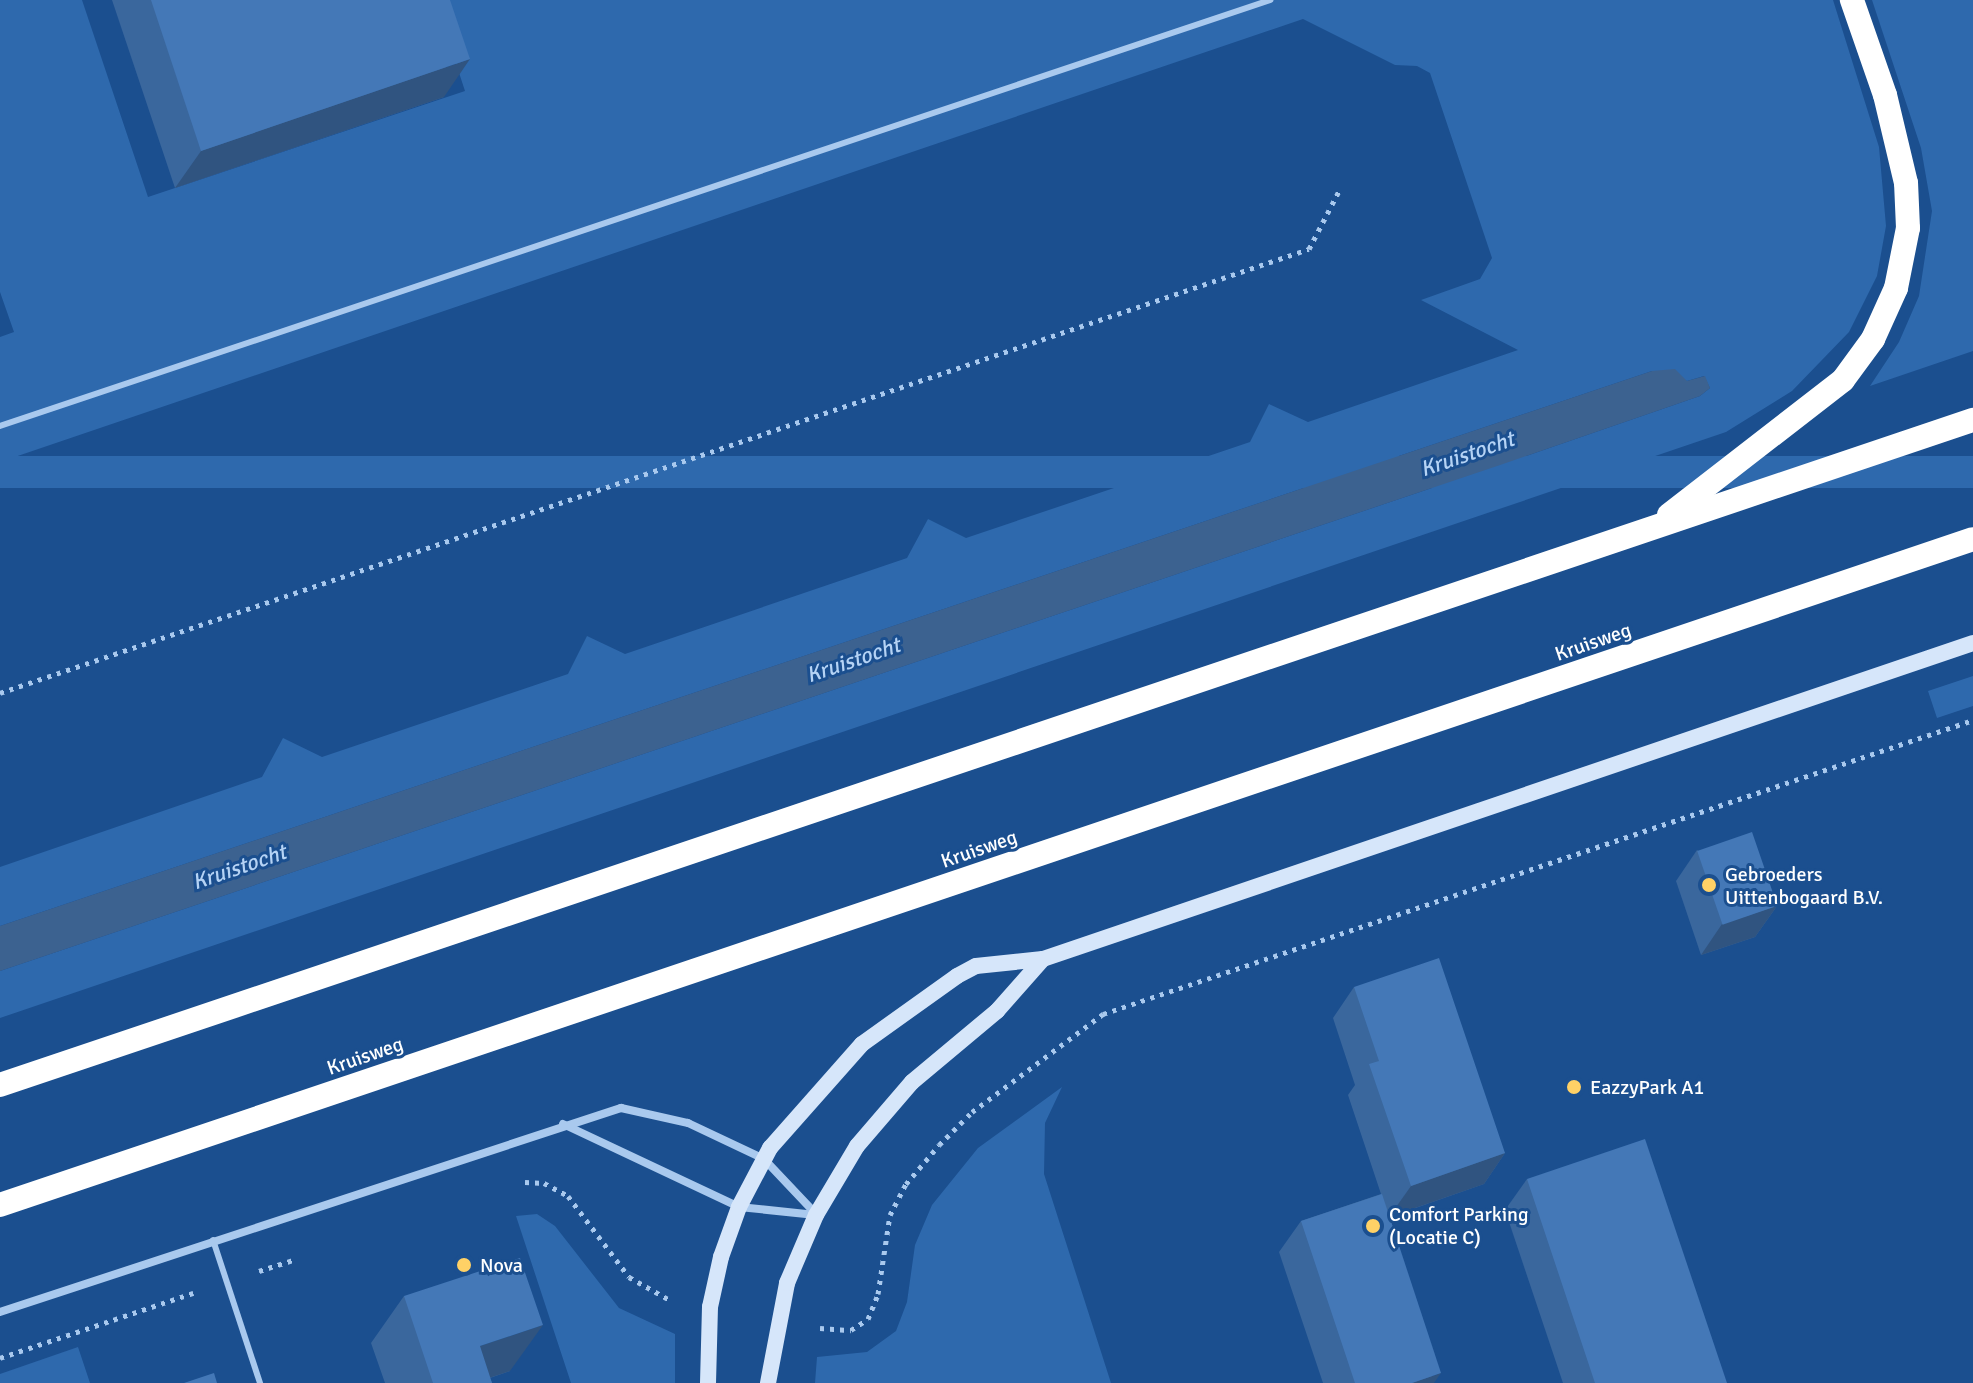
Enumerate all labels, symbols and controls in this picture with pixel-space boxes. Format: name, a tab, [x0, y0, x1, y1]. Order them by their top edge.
water label: Kruistocht	[1416, 426, 1518, 482]
street label: Kruisweg	[1552, 618, 1634, 666]
water label: Kruistocht	[802, 632, 904, 688]
street label: Kruisweg	[938, 825, 1020, 873]
water label: Kruistocht	[188, 839, 290, 895]
place label: Gebroeders Uittenbogaard B.V.	[1725, 862, 1883, 909]
marker: Gebroeders Uittenbogaard B.V.	[1700, 876, 1718, 894]
street label: Kruisweg	[324, 1032, 406, 1080]
place label: EazzyPark A1	[1590, 1075, 1704, 1099]
marker: EazzyPark A1	[1565, 1078, 1583, 1096]
place label: Comfort Parking (Locatie C)	[1389, 1202, 1529, 1249]
marker: Comfort Parking (Locatie C)	[1364, 1217, 1382, 1235]
place label: Nova	[480, 1253, 523, 1277]
marker: Nova	[455, 1256, 473, 1274]

